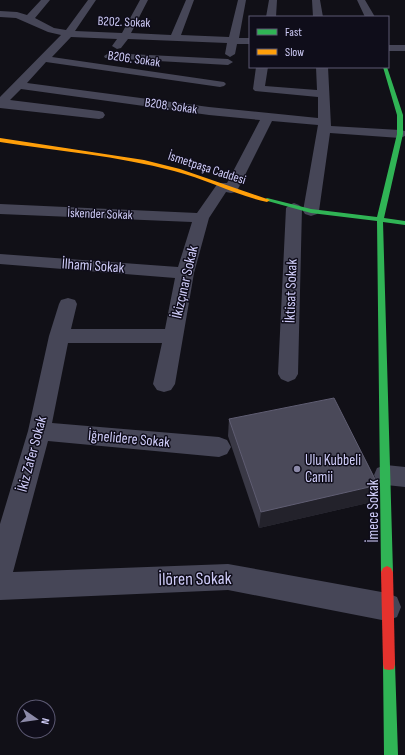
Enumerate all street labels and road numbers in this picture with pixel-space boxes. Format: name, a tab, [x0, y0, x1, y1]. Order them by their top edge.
street label: B202. Sokak	[97, 13, 151, 31]
street label: B206. Sokak	[107, 47, 161, 71]
street label: B208. Sokak	[144, 94, 198, 118]
street label: İsmetpaşa Caddesi	[166, 147, 248, 188]
street label: İskender Sokak	[67, 204, 133, 223]
street label: İkizçınar Sokak	[167, 243, 203, 320]
street label: İlhami Sokak	[61, 254, 125, 278]
street label: İktisat Sokak	[280, 258, 302, 323]
street label: İkiz Zafer Sokak	[13, 414, 51, 494]
street label: İğnelidere Sokak	[87, 426, 171, 452]
street label: İmece Sokak	[364, 479, 383, 542]
street label: İlören Sokak	[158, 568, 232, 590]

